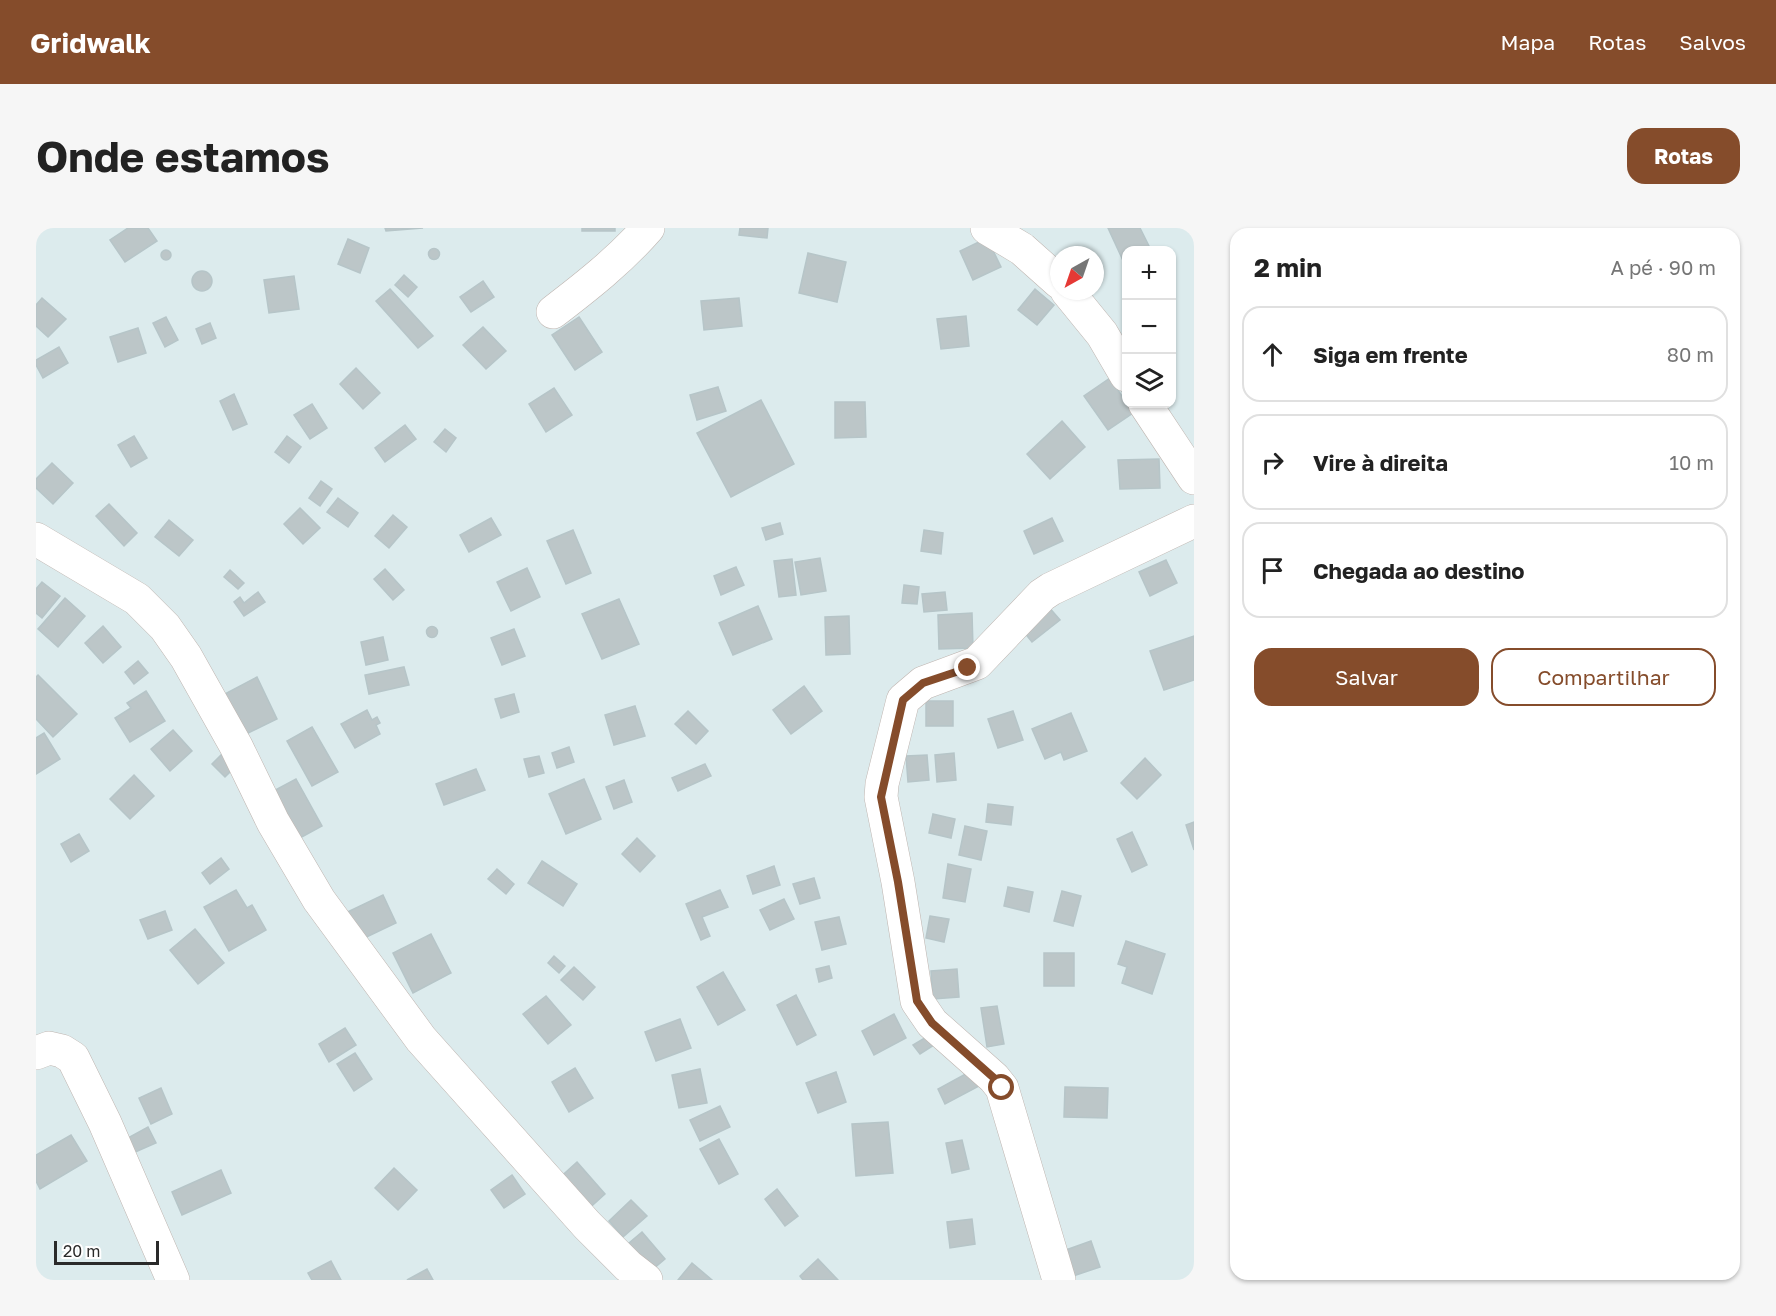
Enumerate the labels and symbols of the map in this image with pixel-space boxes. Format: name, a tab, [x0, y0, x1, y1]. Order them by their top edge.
north arrow	[1050, 246, 1104, 300]
route end	[954, 654, 980, 680]
route start	[988, 1074, 1014, 1100]
scale bar	[54, 1238, 159, 1266]

